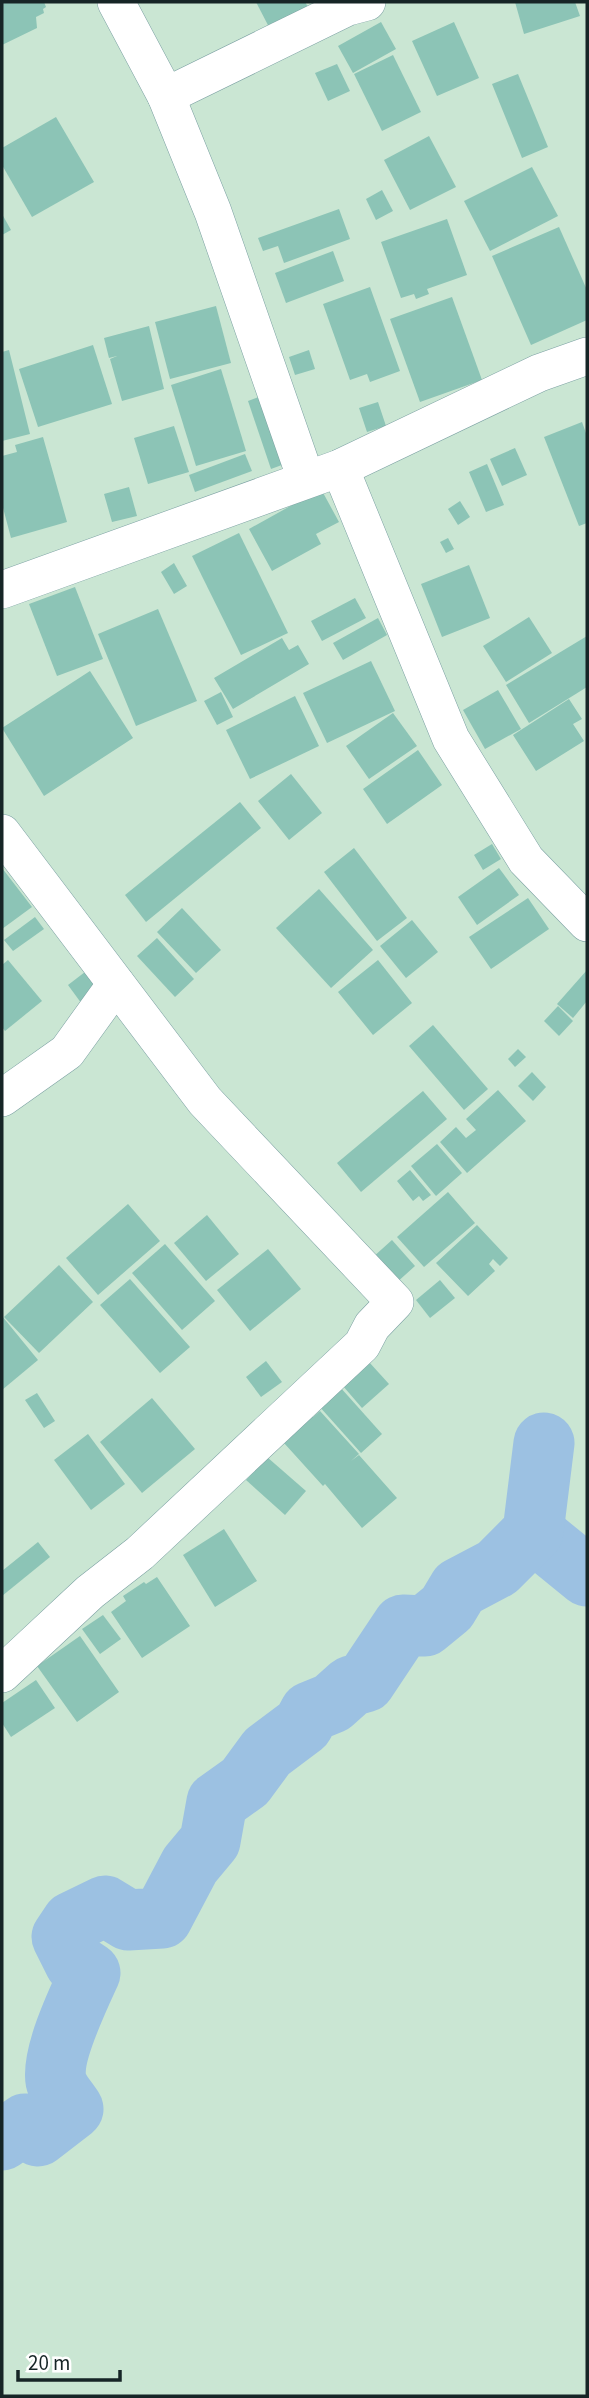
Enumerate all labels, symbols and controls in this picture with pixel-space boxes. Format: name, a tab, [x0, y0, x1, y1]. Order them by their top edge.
scale bar	[18, 2338, 119, 2382]
text: 20 m	[28, 2348, 70, 2378]

